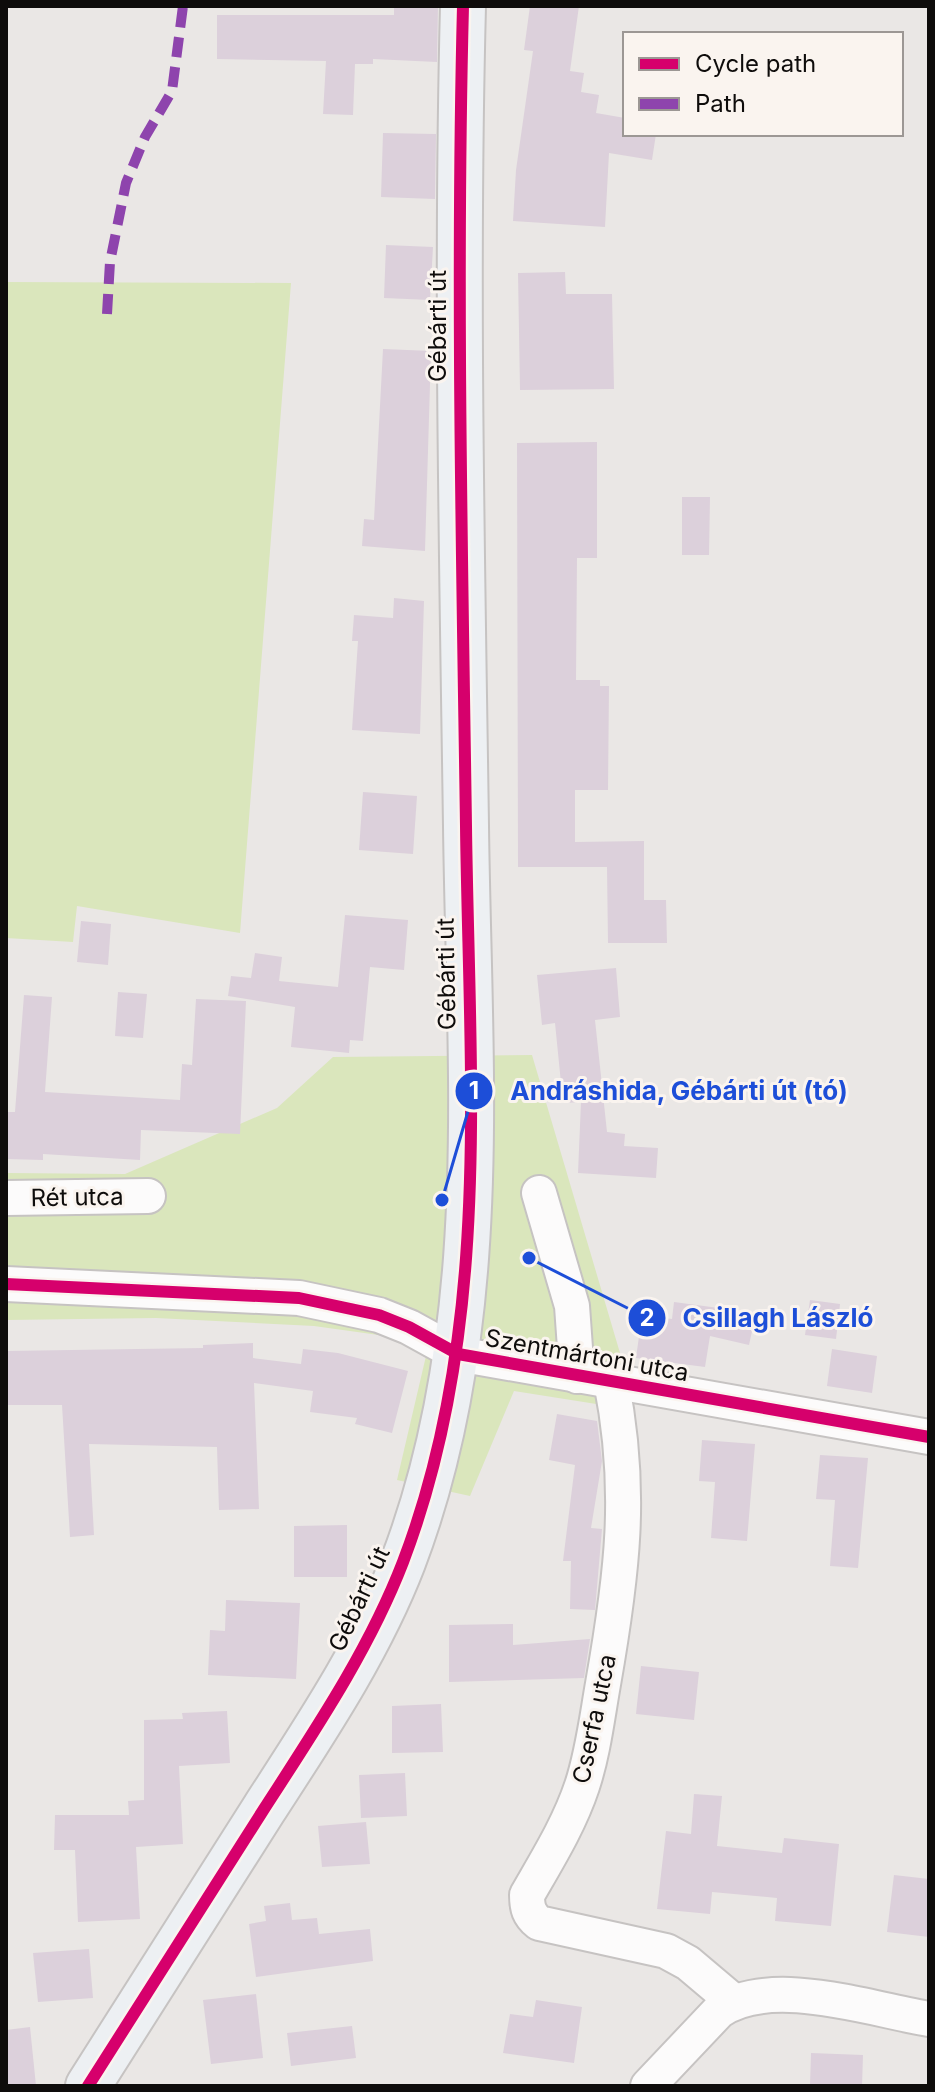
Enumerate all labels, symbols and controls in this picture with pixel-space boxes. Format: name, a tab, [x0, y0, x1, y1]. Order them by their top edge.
legend	[623, 32, 903, 136]
text: Cycle path	[695, 49, 816, 78]
text: Path	[695, 89, 746, 118]
street label: Gébárti út	[423, 270, 452, 382]
street label: Gébárti út	[431, 918, 461, 1030]
callout: Andráshida, Gébárti út (tó)	[454, 1066, 864, 1116]
text: Andráshida, Gébárti út (tó)	[510, 1075, 848, 1106]
text: 1	[469, 1076, 479, 1105]
street label: Rét utca	[30, 1182, 124, 1212]
callout: Csillagh László	[627, 1293, 890, 1343]
text: Csillagh László	[682, 1302, 874, 1333]
text: 2	[639, 1303, 655, 1332]
street label: Szentmártoni utca	[483, 1323, 691, 1387]
street label: Gébárti út	[322, 1542, 396, 1656]
street label: Cserfa utca	[566, 1652, 622, 1786]

